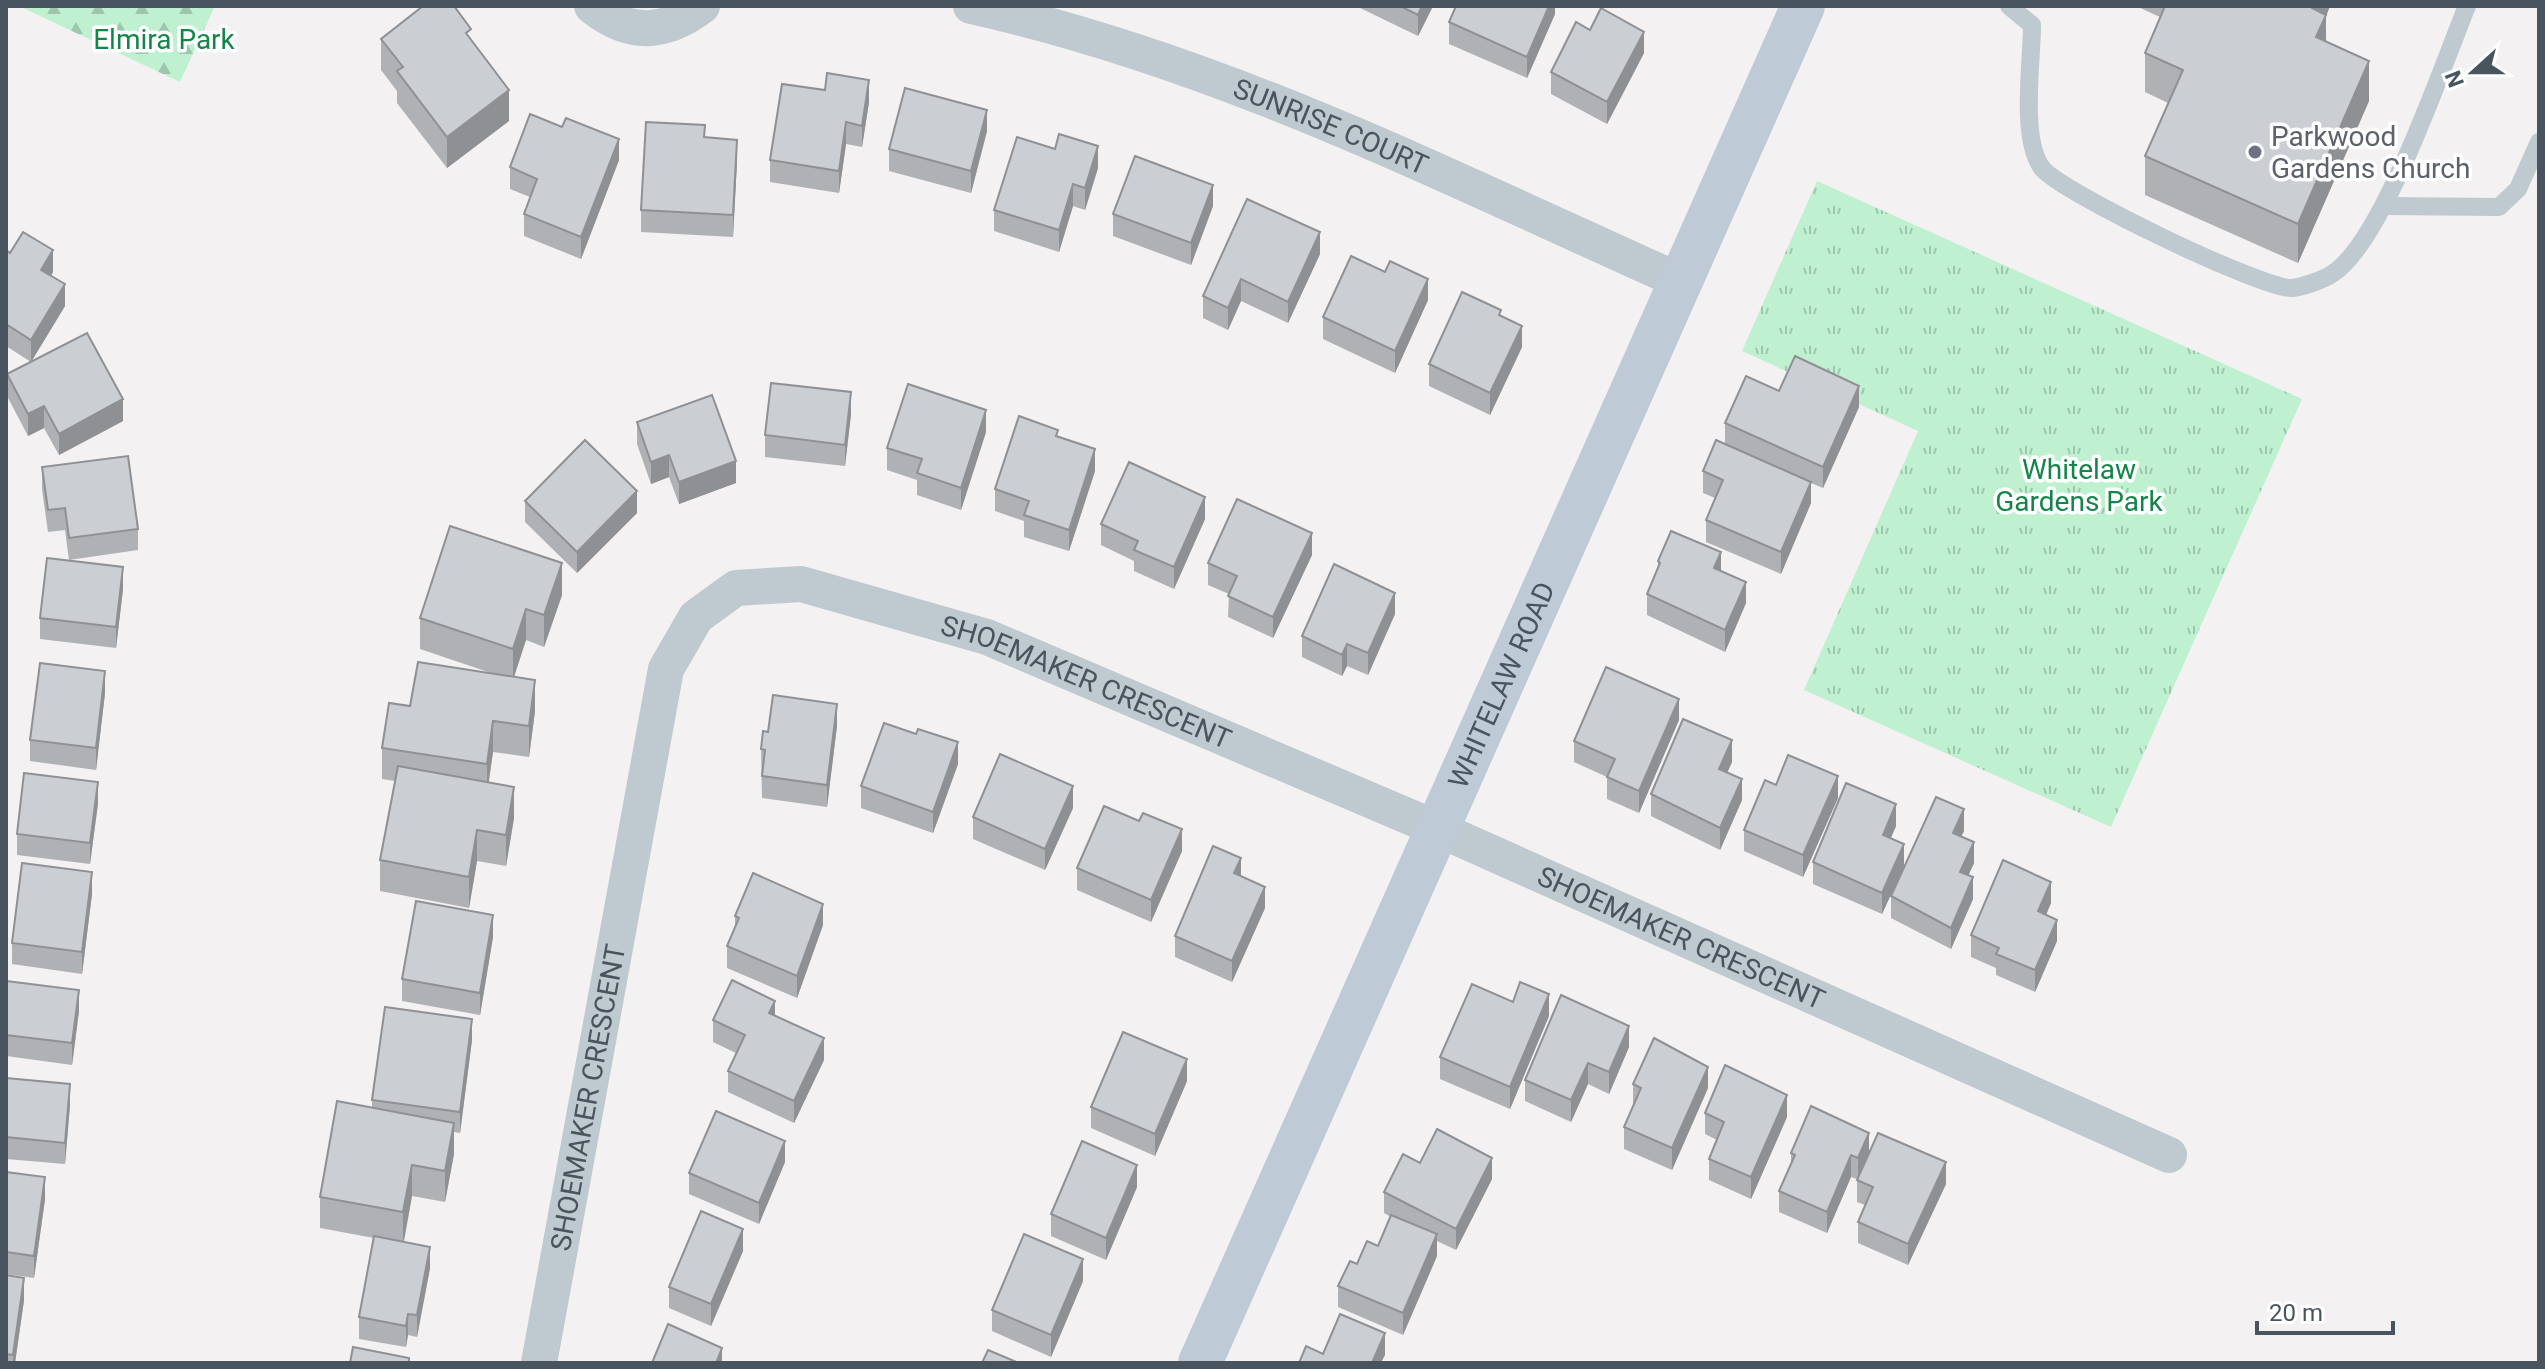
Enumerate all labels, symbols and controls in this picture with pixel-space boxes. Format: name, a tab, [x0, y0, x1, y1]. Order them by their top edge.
park label: Elmira Park	[93, 23, 236, 56]
north arrow	[2433, 32, 2513, 112]
text: N	[2440, 67, 2469, 91]
street label: SUNRISE COURT	[1229, 71, 1434, 181]
place label: Parkwood Gardens Church	[2271, 120, 2470, 185]
marker: Parkwood Gardens Church	[2246, 143, 2264, 161]
park label: Whitelaw Gardens Park	[1995, 453, 2164, 518]
street label: WHITELAW ROAD	[1441, 577, 1561, 793]
street label: SHOEMAKER CRESCENT	[937, 608, 1237, 756]
street label: SHOEMAKER CRESCENT	[1533, 859, 1830, 1016]
street label: SHOEMAKER CRESCENT	[543, 941, 632, 1253]
scale bar	[2257, 1285, 2393, 1335]
text: 20 m	[2269, 1299, 2323, 1327]

